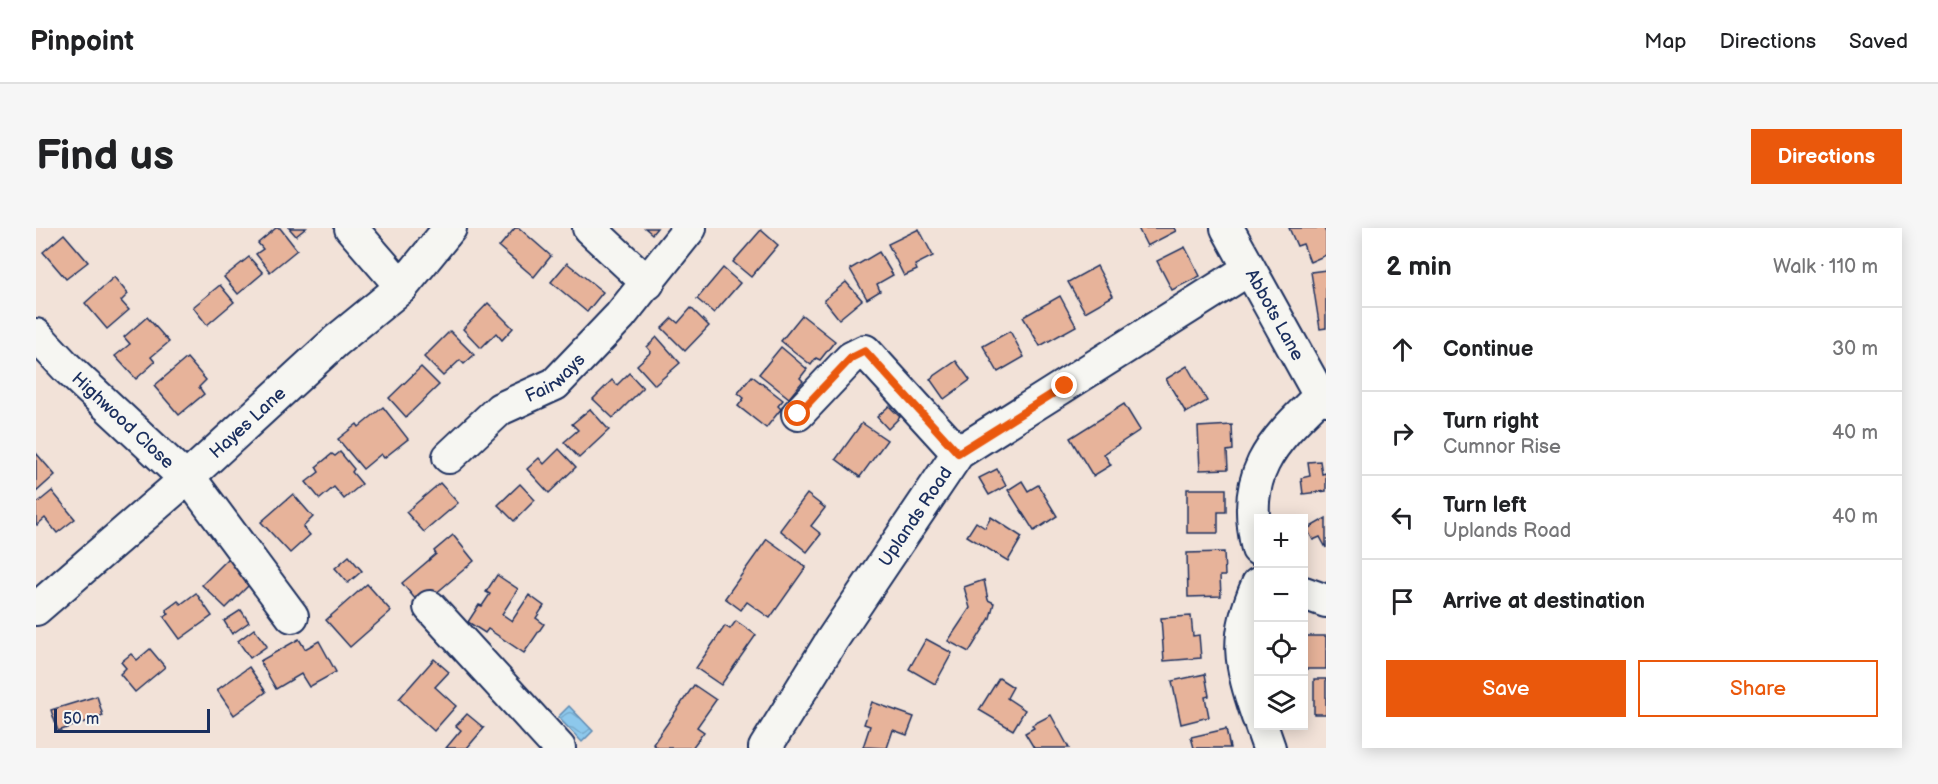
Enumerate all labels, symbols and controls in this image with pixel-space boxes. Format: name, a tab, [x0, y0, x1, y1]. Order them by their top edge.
text: Pinpoint	[30, 25, 134, 58]
text: Map	[1644, 29, 1687, 54]
text: Directions	[1720, 29, 1816, 54]
text: Saved	[1849, 29, 1908, 54]
button: Directions	[1751, 129, 1902, 184]
text: Find us	[36, 131, 174, 182]
text: 2 min	[1386, 252, 1452, 283]
text: Walk · 110 m	[1773, 255, 1878, 279]
street label: Abbots Lane	[1241, 265, 1308, 365]
icon: ahead	[1386, 333, 1419, 366]
text: Continue	[1443, 336, 1533, 363]
text: 30 m	[1832, 337, 1878, 361]
street label: Fairways	[522, 349, 590, 407]
street label: Highwood Close	[67, 368, 178, 474]
route end	[1051, 372, 1077, 398]
street label: Hayes Lane	[205, 382, 290, 463]
route start	[784, 400, 810, 426]
text: Turn right	[1443, 408, 1539, 435]
icon: right	[1386, 417, 1419, 450]
text: 40 m	[1832, 421, 1878, 445]
text: Cumnor Rise	[1443, 435, 1561, 459]
street label: Uplands Road	[875, 463, 957, 571]
text: Turn left	[1443, 492, 1527, 519]
icon: left	[1386, 501, 1419, 534]
text: 40 m	[1832, 505, 1878, 529]
map controls	[1254, 514, 1308, 730]
button: +	[1254, 514, 1308, 568]
text: Uplands Road	[1443, 519, 1571, 543]
button: −	[1254, 568, 1308, 622]
icon: arrive	[1386, 585, 1419, 618]
text: Arrive at destination	[1443, 588, 1645, 615]
button: locate	[1254, 622, 1308, 676]
button: Save	[1386, 660, 1626, 717]
button: Share	[1638, 660, 1878, 717]
button: layers	[1254, 676, 1308, 730]
scale bar	[54, 706, 210, 733]
text: 50 m	[63, 710, 99, 729]

